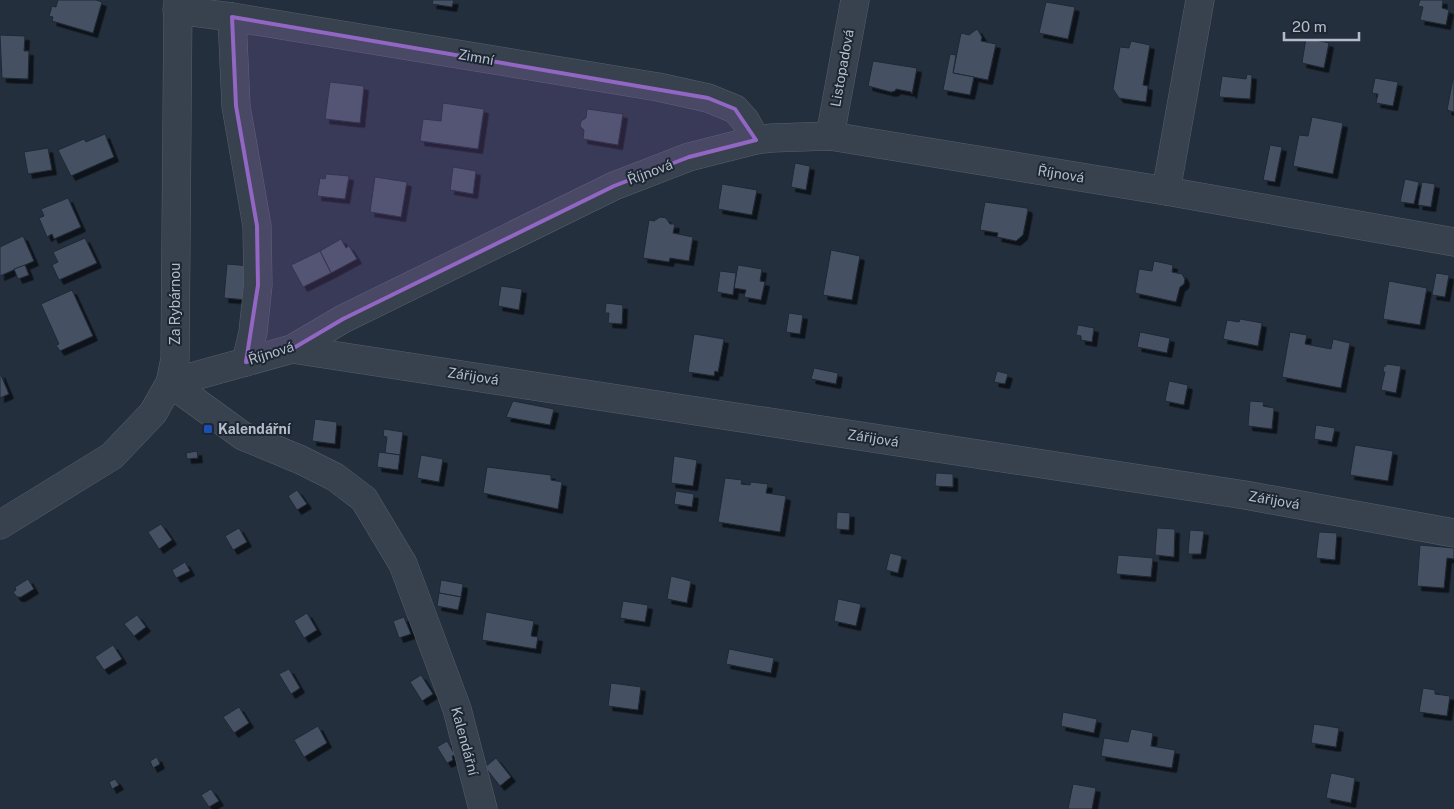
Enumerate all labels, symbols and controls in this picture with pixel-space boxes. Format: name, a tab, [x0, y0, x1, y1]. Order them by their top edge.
scale bar	[1284, 10, 1359, 42]
text: 20 m	[1292, 18, 1327, 35]
street label: Listopadová	[827, 28, 857, 108]
street label: Zimní	[457, 46, 496, 68]
street label: Říjnová	[625, 155, 675, 188]
street label: Říjnová	[1037, 161, 1086, 186]
street label: Za Rybárnou	[167, 263, 183, 345]
street label: Říjnová	[246, 337, 296, 368]
street label: Zářijová	[446, 364, 500, 388]
place label: Kalendářní	[218, 421, 292, 437]
marker: Kalendářní	[202, 423, 214, 435]
street label: Zářijová	[846, 426, 900, 450]
street label: Zářijová	[1247, 488, 1301, 512]
street label: Kalendářní	[448, 705, 482, 778]

